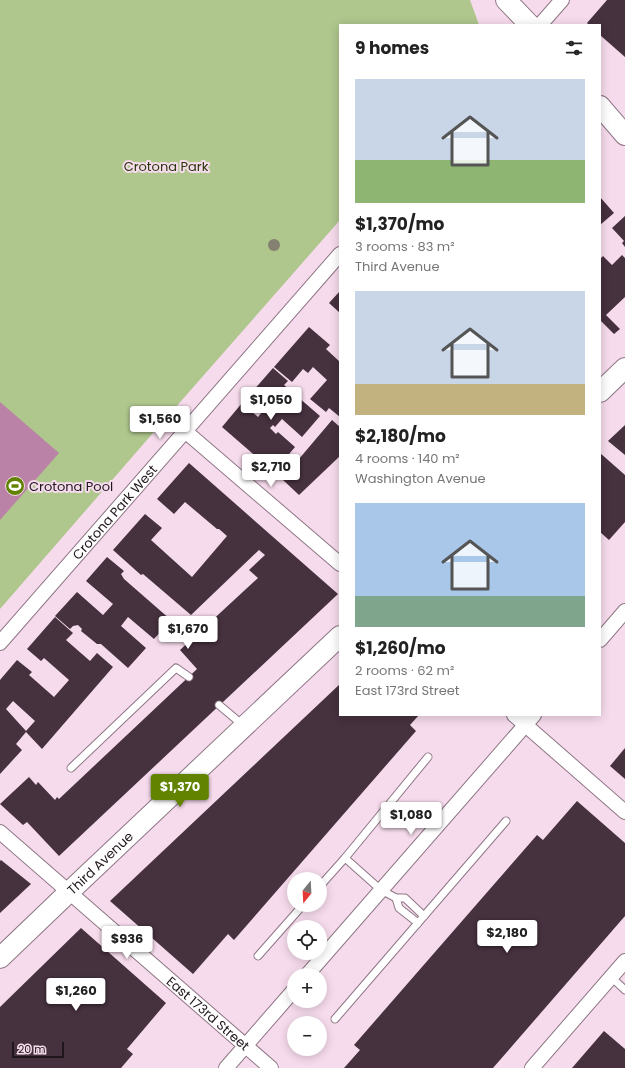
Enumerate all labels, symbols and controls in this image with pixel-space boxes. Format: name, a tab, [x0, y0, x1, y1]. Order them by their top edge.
text: 9 homes	[355, 36, 429, 60]
icon: filters	[563, 37, 585, 59]
icon: home	[434, 105, 506, 177]
park label: Crotona Park	[124, 157, 209, 176]
text: $1,370/mo	[355, 212, 444, 236]
text: 3 rooms · 83 m²	[355, 237, 455, 256]
text: Third Avenue	[355, 257, 439, 276]
icon: home	[434, 317, 506, 389]
pin: $1,050	[238, 387, 304, 421]
text: $1,050	[250, 390, 292, 409]
pin: $1,560	[127, 406, 193, 440]
text: $1,560	[139, 409, 181, 428]
text: $2,180/mo	[355, 424, 446, 448]
text: 4 rooms · 140 m²	[355, 449, 460, 468]
pin: $2,710	[238, 454, 304, 488]
text: $2,710	[251, 457, 291, 476]
street label: Crotona Park West	[68, 460, 162, 564]
text: Washington Avenue	[355, 469, 486, 488]
sports icon: Crotona Pool	[4, 475, 26, 497]
place label: Crotona Pool	[29, 477, 113, 496]
icon: home	[434, 529, 506, 601]
pin: $1,670	[155, 616, 221, 650]
text: $1,670	[168, 619, 208, 638]
text: $1,260/mo	[355, 636, 446, 660]
text: 2 rooms · 62 m²	[355, 661, 454, 680]
text: East 173rd Street	[355, 681, 460, 700]
pin: $1,370	[147, 774, 213, 808]
text: $1,370	[160, 777, 200, 796]
pin: $1,080	[378, 802, 444, 836]
text: $1,080	[390, 805, 432, 824]
street label: Third Avenue	[63, 827, 138, 899]
north arrow	[287, 872, 327, 912]
map controls	[287, 872, 327, 1056]
button: locate	[287, 920, 327, 960]
pin: $2,180	[474, 920, 540, 954]
text: $2,180	[486, 923, 528, 942]
pin: $936	[103, 926, 151, 960]
text: $936	[111, 929, 143, 948]
button: +	[287, 968, 327, 1008]
street label: East 173rd Street	[162, 972, 254, 1055]
pin: $1,260	[43, 978, 109, 1012]
text: $1,260	[55, 981, 97, 1000]
button: −	[287, 1016, 327, 1056]
scale bar	[12, 1040, 64, 1059]
text: 20 m	[18, 1041, 46, 1057]

